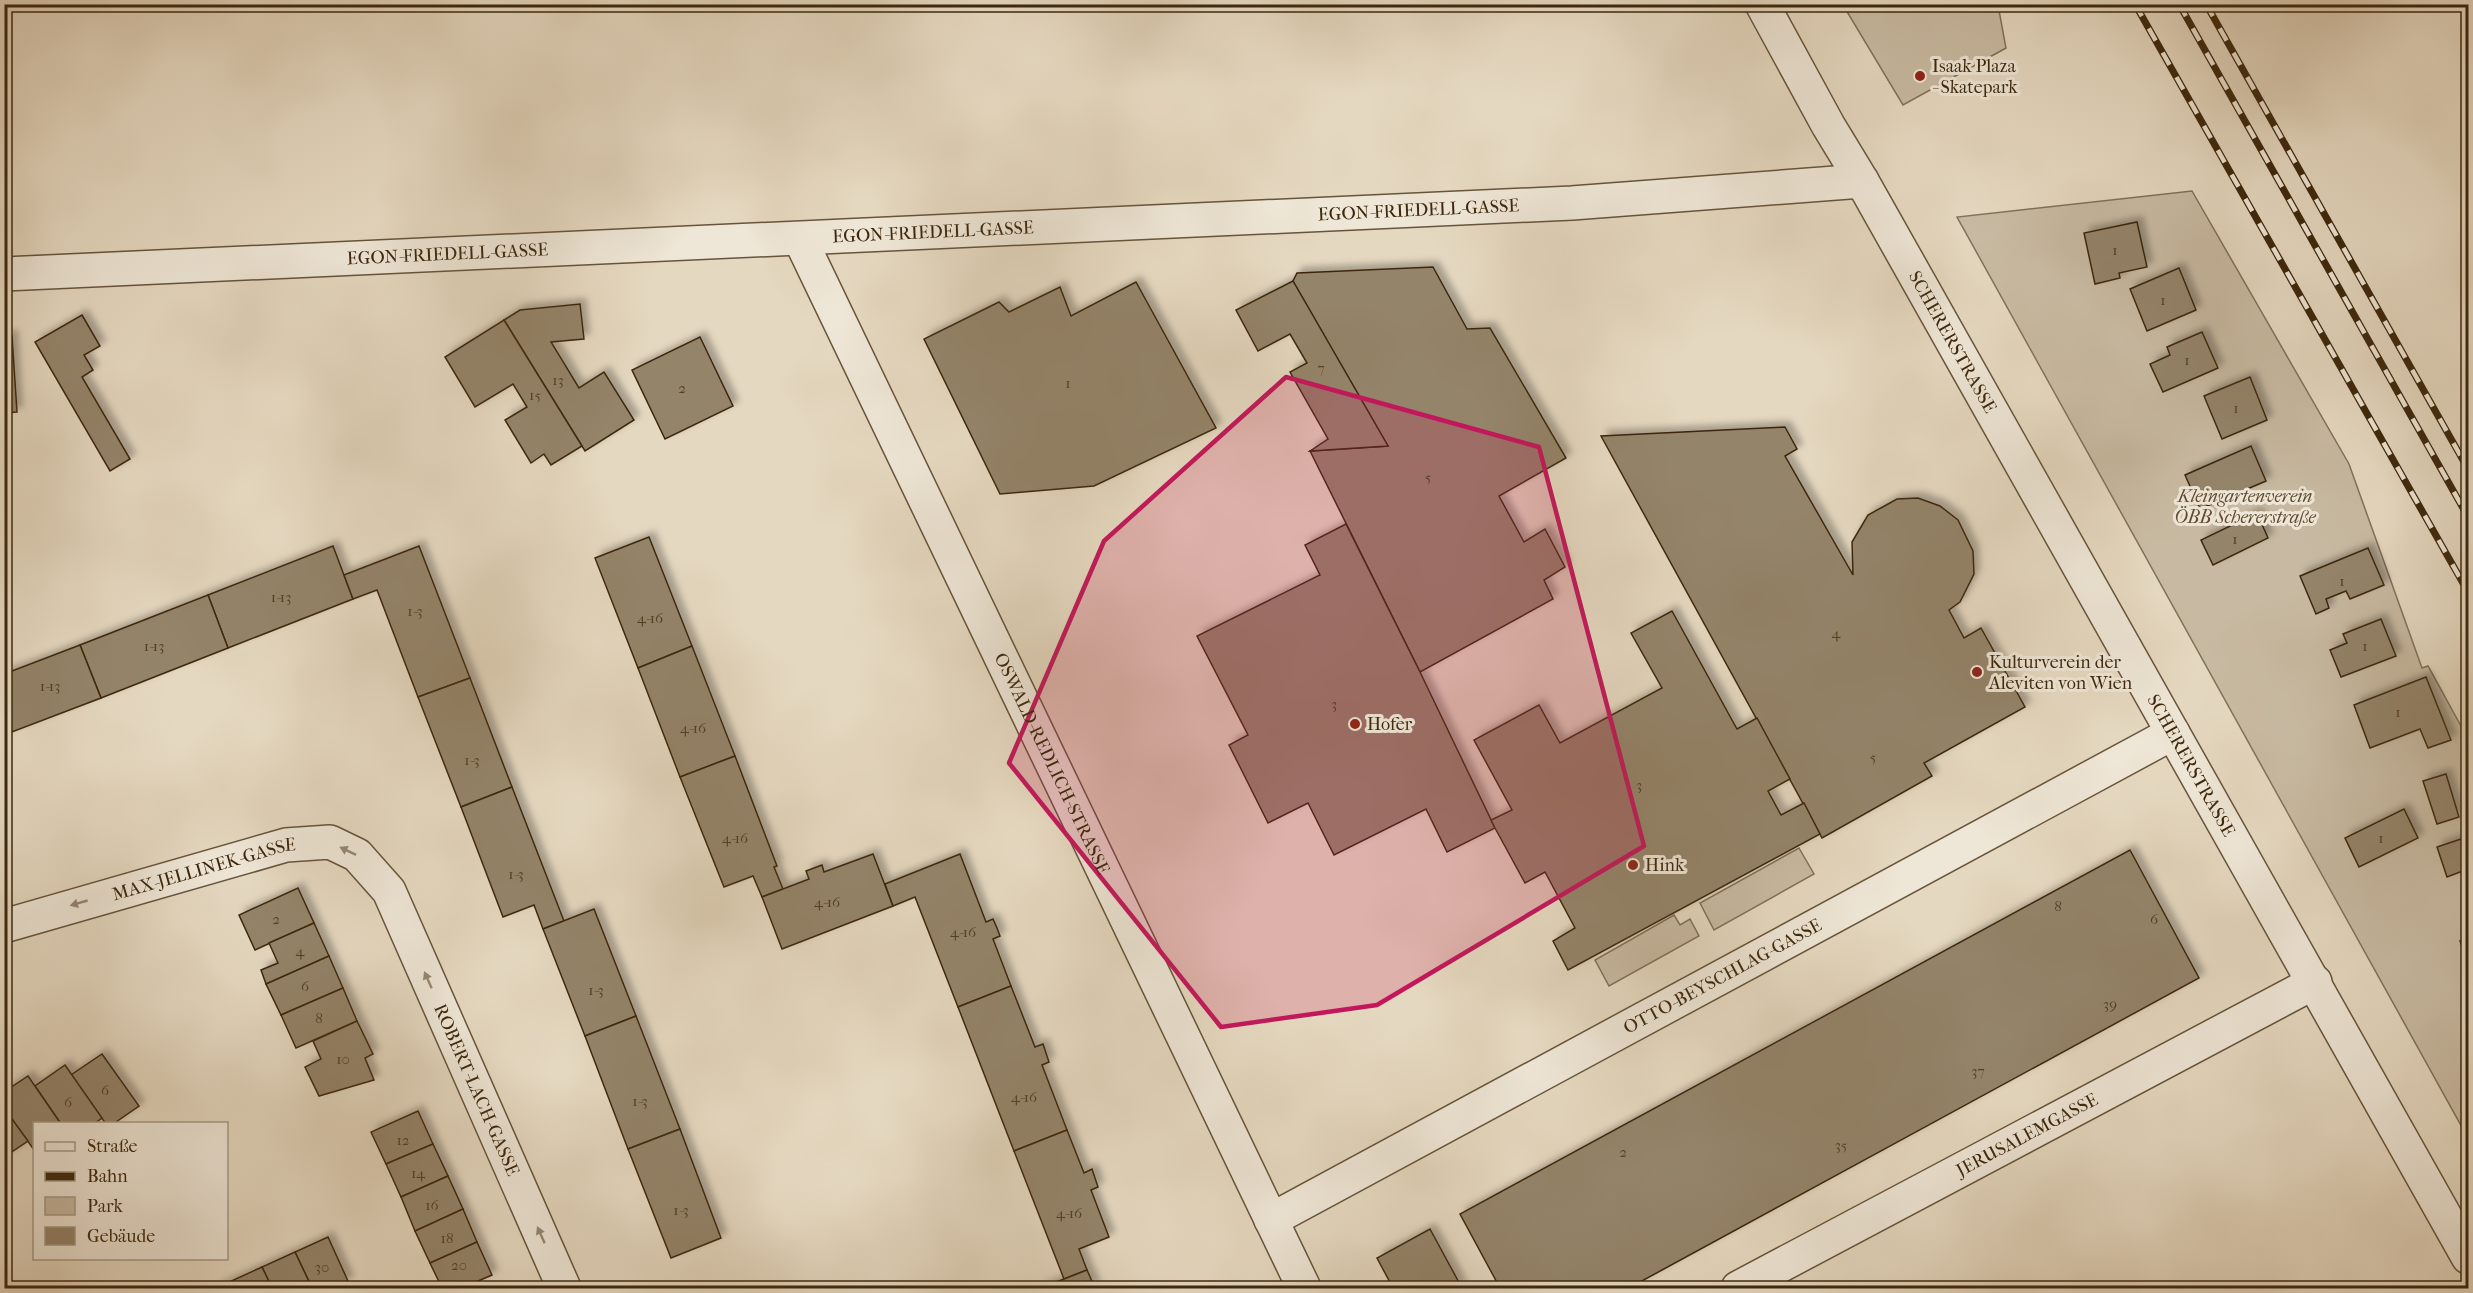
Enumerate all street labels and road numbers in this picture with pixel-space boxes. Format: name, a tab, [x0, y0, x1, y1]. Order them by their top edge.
street label: EGON-FRIEDELL-GASSE	[1317, 195, 1520, 225]
street label: EGON-FRIEDELL-GASSE	[832, 217, 1034, 247]
street label: EGON-FRIEDELL-GASSE	[346, 239, 549, 269]
street label: SCHERERSTRASSE	[1904, 267, 2001, 417]
street label: OSWALD-REDLICH-STRASSE	[990, 649, 1114, 878]
street label: SCHERERSTRASSE	[2143, 691, 2239, 840]
street label: MAX-JELLINEK-GASSE	[110, 834, 296, 905]
street label: OTTO-BEYSCHLAG-GASSE	[1620, 914, 1825, 1038]
street label: ROBERT-LACH-GASSE	[430, 1001, 524, 1179]
street label: JERUSALEMGASSE	[1951, 1089, 2101, 1182]

